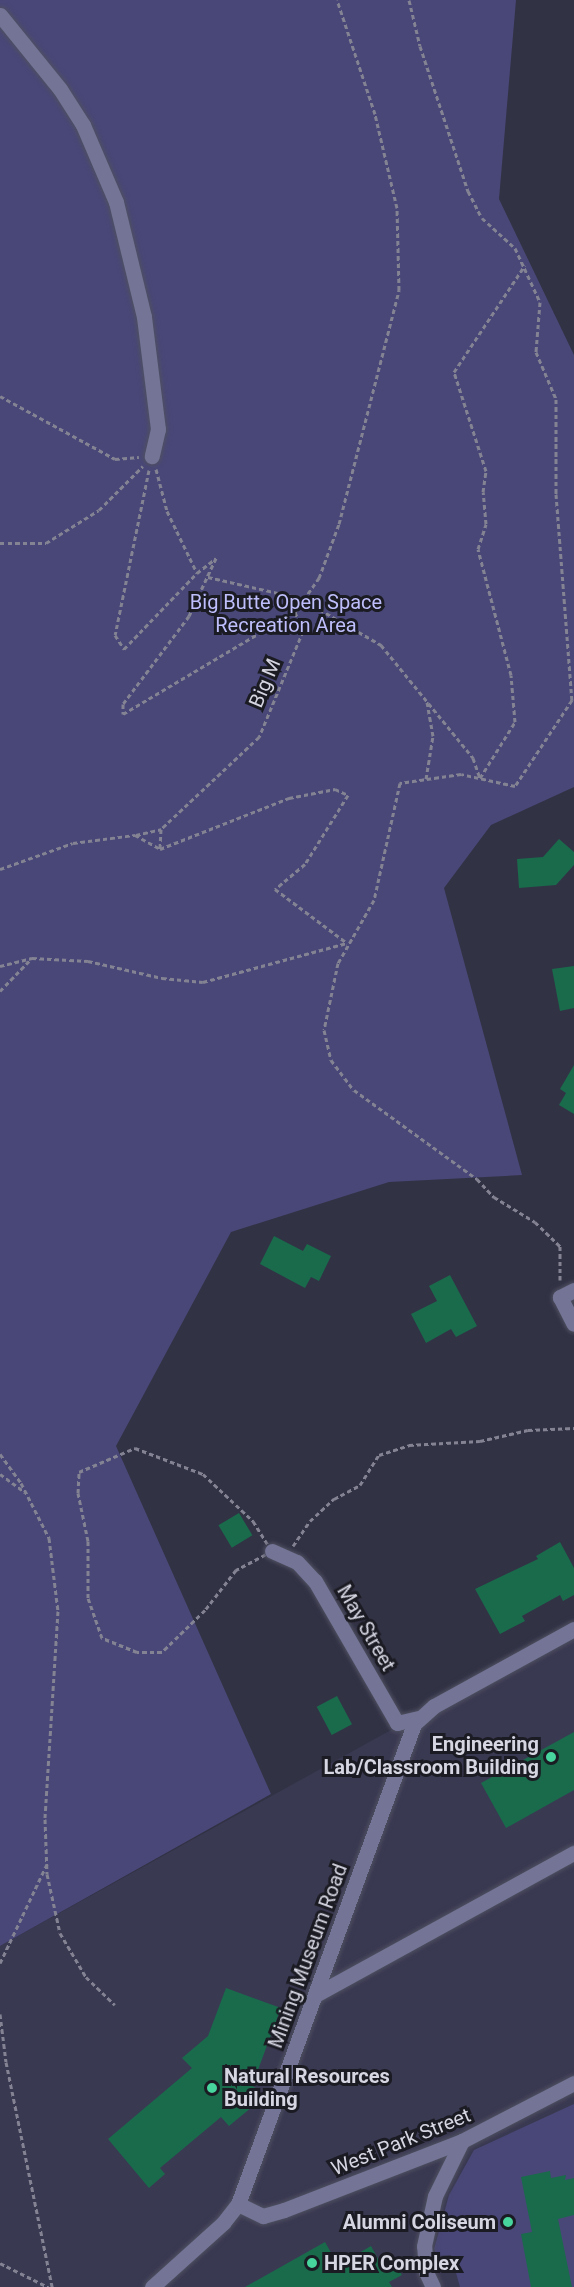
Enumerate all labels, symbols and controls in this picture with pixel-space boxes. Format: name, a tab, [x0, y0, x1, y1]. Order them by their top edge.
park label: Big Butte Open Space Recreation Area	[190, 591, 382, 638]
street label: Big M	[244, 655, 286, 711]
street label: May Street	[332, 1581, 400, 1675]
place label: Engineering Lab/Classroom Building	[324, 1733, 539, 1780]
marker: Engineering Lab/Classroom Building	[544, 1750, 558, 1764]
street label: Mining Museum Road	[263, 1861, 353, 2051]
place label: Natural Resources Building	[224, 2064, 390, 2111]
marker: Natural Resources Building	[205, 2081, 219, 2095]
street label: West Park Street	[328, 2103, 474, 2181]
place label: Alumni Coliseum	[343, 2210, 496, 2234]
marker: Alumni Coliseum	[501, 2215, 515, 2229]
place label: HPER Complex	[324, 2251, 459, 2275]
marker: HPER Complex	[305, 2256, 319, 2270]

